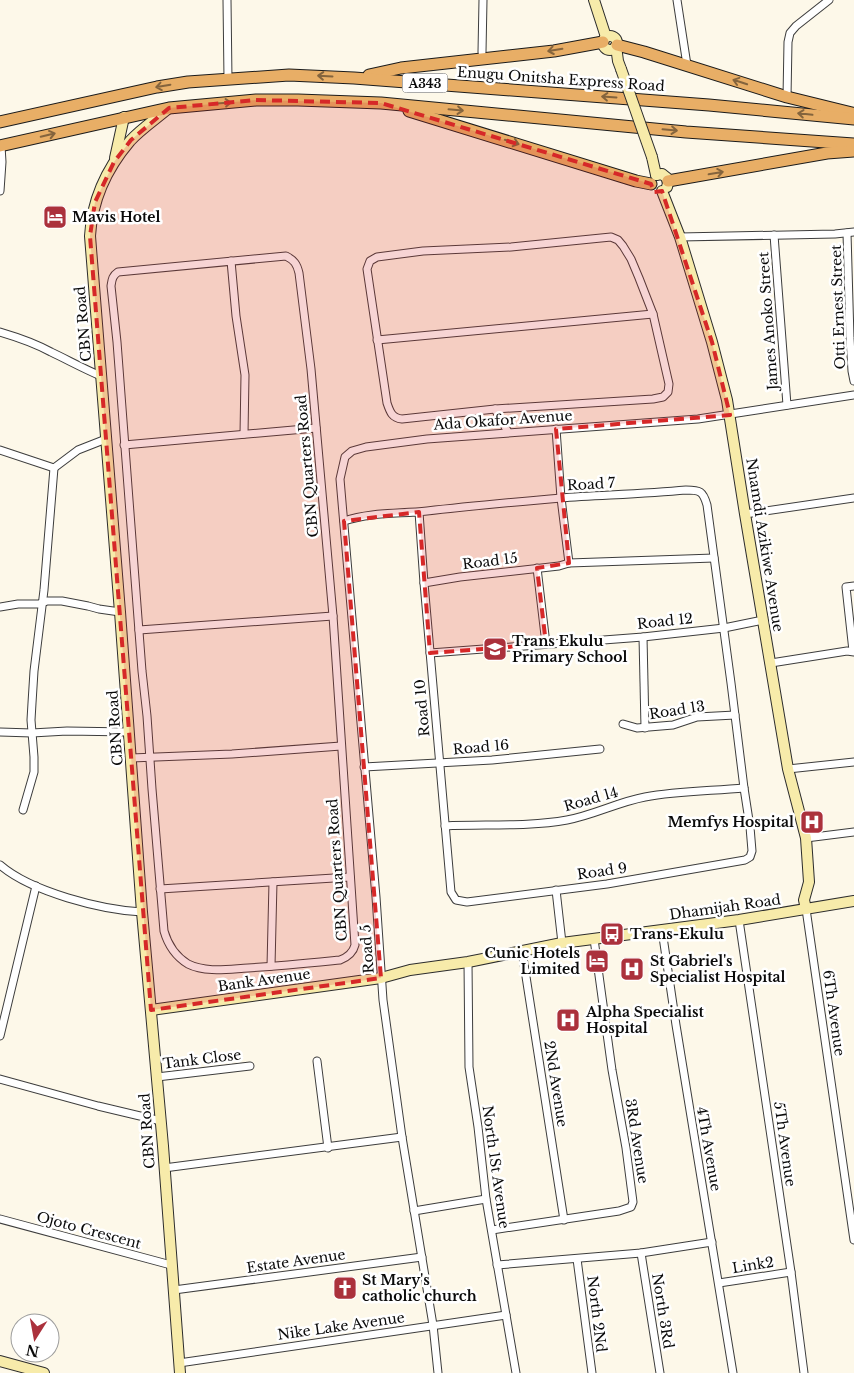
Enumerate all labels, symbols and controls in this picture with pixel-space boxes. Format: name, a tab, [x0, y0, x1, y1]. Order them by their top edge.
one-way arrow	[547, 45, 563, 55]
street label: Enugu Onitsha Express Road	[456, 63, 666, 95]
one-way arrow	[317, 71, 333, 81]
road number: A343	[402, 74, 448, 92]
one-way arrow	[732, 76, 748, 86]
one-way arrow	[155, 81, 171, 91]
one-way arrow	[601, 93, 617, 102]
one-way arrow	[216, 98, 232, 107]
one-way arrow	[448, 105, 464, 115]
one-way arrow	[798, 109, 814, 119]
one-way arrow	[662, 126, 678, 135]
one-way arrow	[39, 130, 55, 139]
one-way arrow	[503, 137, 519, 147]
one-way arrow	[708, 167, 724, 177]
hotel icon: Mavis Hotel	[42, 204, 68, 230]
place label: Mavis Hotel	[72, 208, 160, 226]
street label: Otti Ernest Street	[827, 244, 849, 370]
street label: James Anoko Street	[754, 250, 782, 393]
street label: CBN Road	[71, 285, 95, 363]
street label: CBN Quarters Road	[292, 393, 322, 538]
street label: Ada Okafor Avenue	[432, 406, 573, 434]
street label: Nnamdi Azikiwe Avenue	[742, 457, 788, 633]
street label: Road 7	[566, 474, 617, 494]
street label: Road 15	[461, 549, 519, 573]
street label: Road 12	[636, 609, 694, 633]
place label: Trans Ekulu Primary School	[512, 632, 628, 666]
school or university icon: Trans Ekulu Primary School	[482, 636, 508, 662]
street label: Road 10	[411, 679, 433, 737]
street label: CBN Road	[103, 689, 127, 766]
street label: Road 13	[648, 697, 706, 723]
street label: Road 16	[452, 736, 510, 758]
street label: Road 14	[562, 783, 620, 815]
street label: CBN Quarters Road	[323, 797, 351, 942]
hospital icon: Memfys Hospital	[799, 809, 825, 835]
place label: Memfys Hospital	[667, 813, 794, 831]
street label: Road 9	[576, 859, 628, 883]
street label: Dhamijah Road	[668, 890, 782, 924]
bus stop icon: Trans-Ekulu	[599, 921, 625, 947]
street label: Road 5	[356, 924, 378, 974]
place label: Trans-Ekulu	[630, 925, 724, 943]
place label: Cunic Hotels Limited	[485, 944, 580, 978]
hotel icon: Cunic Hotels Limited	[584, 948, 610, 974]
place label: St Gabriel's Specialist Hospital	[650, 952, 786, 986]
hospital icon: St Gabriel's Specialist Hospital	[619, 956, 645, 982]
street label: Bank Avenue	[217, 965, 311, 995]
street label: 6Th Avenue	[819, 969, 849, 1057]
place label: Alpha Specialist Hospital	[585, 1003, 704, 1037]
hospital icon: Alpha Specialist Hospital	[555, 1007, 581, 1033]
street label: 2Nd Avenue	[540, 1040, 572, 1128]
street label: Tank Close	[162, 1045, 242, 1073]
street label: CBN Road	[135, 1092, 159, 1169]
street label: 3Rd Avenue	[621, 1097, 653, 1185]
street label: 5Th Avenue	[770, 1100, 800, 1188]
street label: North 1St Avenue	[478, 1104, 514, 1230]
street label: 4Th Avenue	[693, 1105, 725, 1193]
street label: Ojoto Crescent	[35, 1207, 144, 1253]
street label: Estate Avenue	[245, 1245, 347, 1277]
street label: Link2	[731, 1253, 775, 1277]
place label: St Mary's catholic church	[362, 1271, 477, 1305]
street label: North 3Rd	[648, 1272, 678, 1350]
church icon: St Mary's catholic church	[332, 1275, 358, 1301]
street label: North 2Nd	[583, 1275, 611, 1354]
street label: Nike Lake Avenue	[276, 1308, 406, 1344]
north arrow	[10, 1313, 60, 1363]
text: N	[24, 1341, 41, 1361]

